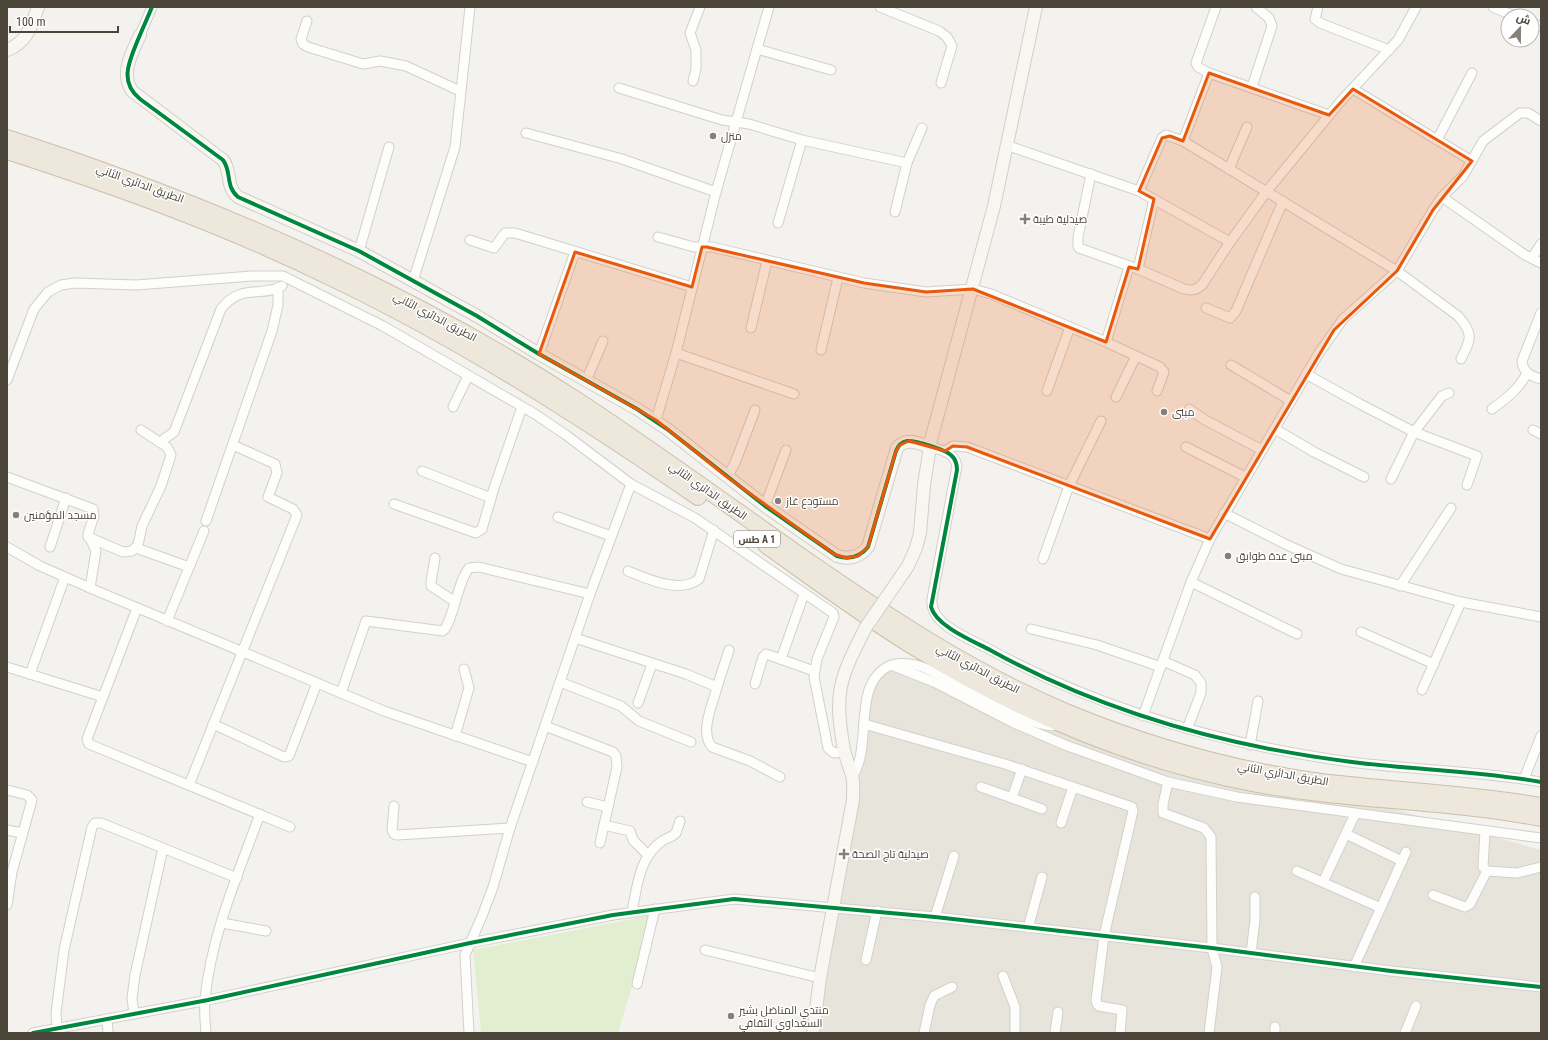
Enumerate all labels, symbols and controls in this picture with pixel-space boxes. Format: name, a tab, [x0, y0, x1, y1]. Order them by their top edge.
scale bar	[10, 8, 118, 34]
north arrow	[1500, 8, 1540, 48]
text: ش	[1515, 11, 1533, 28]
text: 100 m	[16, 15, 46, 29]
place label: منزل	[721, 130, 742, 143]
marker: منزل	[708, 131, 718, 141]
street label: الطريق الدائري الثاني	[94, 162, 186, 208]
place label: صيدلية طيبة	[1033, 213, 1087, 226]
marker: صيدلية طيبة	[1020, 214, 1030, 224]
street label: الطريق الدائري الثاني	[390, 290, 479, 346]
place label: مبنى	[1172, 406, 1195, 419]
marker: مبنى	[1159, 407, 1169, 417]
street label: الطريق الدائري الثاني	[665, 459, 750, 524]
place label: مستودع غاز	[785, 495, 839, 509]
marker: مستودع غاز	[773, 496, 783, 506]
place label: مسجد المؤمنين	[24, 509, 97, 522]
marker: مسجد المؤمنين	[11, 510, 21, 520]
road number: طس A 1	[734, 531, 780, 547]
place label: مبنى عدة طوابق	[1236, 550, 1313, 563]
marker: مبنى عدة طوابق	[1223, 551, 1233, 561]
street label: الطريق الدائري الثاني	[933, 642, 1022, 698]
street label: الطريق الدائري الثاني	[1236, 760, 1330, 790]
place label: صيدلية تاج الصحة	[852, 848, 929, 862]
marker: صيدلية تاج الصحة	[839, 849, 849, 859]
place label: منتدي المناضل بشير السعداوي الثقافي	[738, 1004, 829, 1032]
marker: منتدي المناضل بشير السعداوي الثقافي	[726, 1011, 736, 1021]

